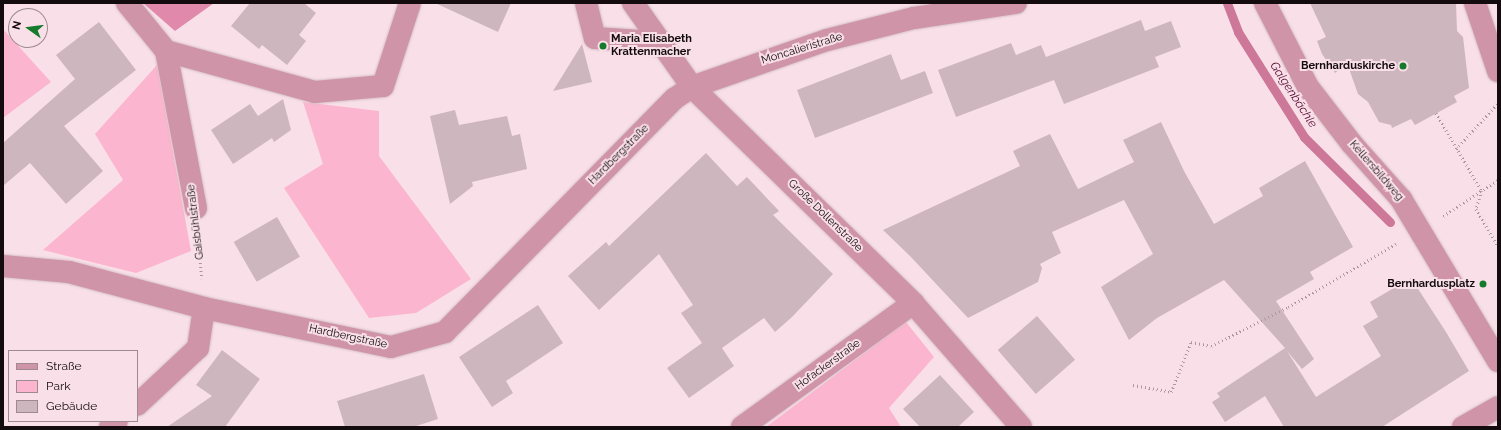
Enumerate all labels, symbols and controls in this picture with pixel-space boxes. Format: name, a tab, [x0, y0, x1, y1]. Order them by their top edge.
north arrow	[8, 8, 48, 48]
text: N	[10, 20, 24, 31]
street label: Moncalieristraße	[760, 30, 844, 68]
place label: Maria Elisabeth Krattenmacher	[611, 33, 692, 59]
marker: Maria Elisabeth Krattenmacher	[598, 41, 608, 51]
water label: Galgenbächle	[1266, 59, 1320, 131]
place label: Bernharduskirche	[1301, 59, 1395, 73]
marker: Bernharduskirche	[1398, 61, 1408, 71]
street label: Hardbergstraße	[586, 122, 652, 188]
street label: Kellersbildweg	[1346, 138, 1406, 204]
street label: Große Dollenstraße	[785, 177, 865, 255]
street label: Gaisbühlstraße	[185, 184, 207, 260]
place label: Bernhardusplatz	[1387, 277, 1475, 291]
marker: Bernhardusplatz	[1478, 279, 1488, 289]
street label: Hardbergstraße	[308, 322, 388, 352]
street label: Hofackerstraße	[793, 337, 863, 393]
legend	[8, 350, 138, 422]
text: Straße	[46, 359, 82, 373]
text: Park	[46, 379, 71, 393]
text: Gebäude	[46, 399, 97, 413]

